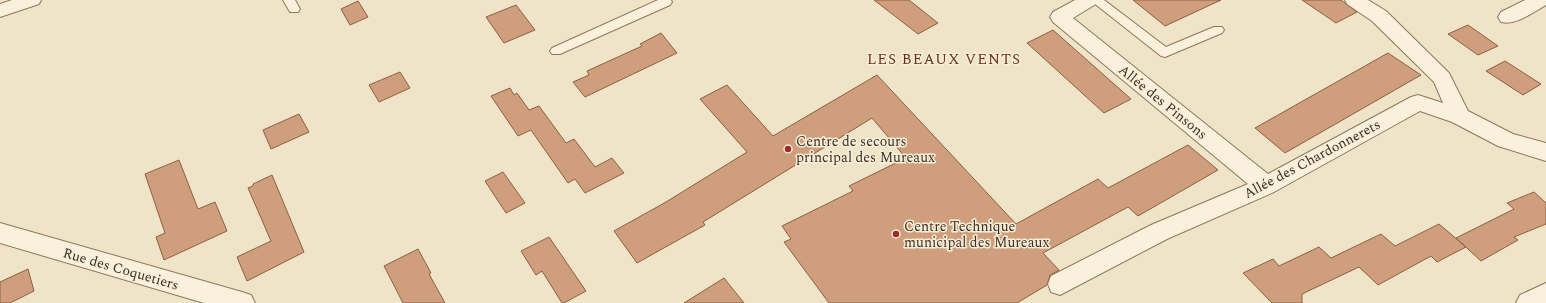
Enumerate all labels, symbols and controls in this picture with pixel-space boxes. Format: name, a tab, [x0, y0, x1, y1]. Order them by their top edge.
district label: LES BEAUX VENTS	[867, 48, 1021, 71]
street label: Allée des Pinsons	[1114, 60, 1212, 144]
street label: Allée des Chardonnerets	[1240, 114, 1384, 204]
place label: Centre de secours principal des Mureaux	[796, 131, 935, 168]
marker: Centre de secours principal des Mureaux	[783, 144, 793, 154]
place label: Centre Technique municipal des Mureaux	[904, 216, 1049, 253]
marker: Centre Technique municipal des Mureaux	[891, 229, 901, 239]
street label: Rue des Coquetiers	[61, 242, 181, 296]

